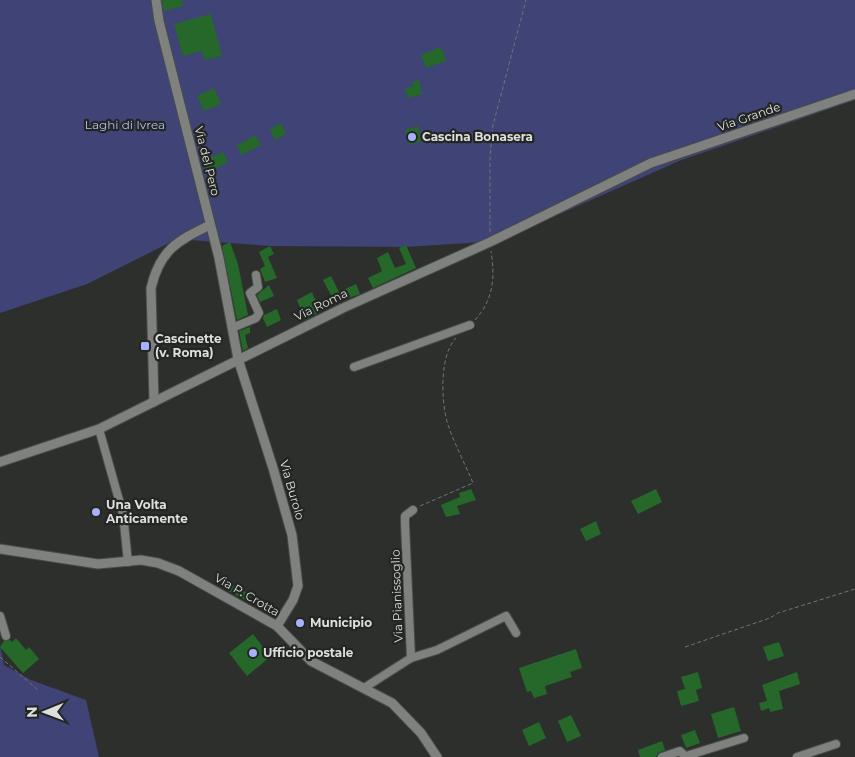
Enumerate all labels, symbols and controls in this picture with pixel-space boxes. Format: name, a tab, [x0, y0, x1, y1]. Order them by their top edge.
street label: Via Grande	[715, 99, 782, 134]
park label: Laghi di Ivrea	[85, 117, 165, 132]
street label: Via del Pero	[192, 124, 223, 197]
place label: Cascina Bonasera	[422, 129, 533, 144]
marker: Cascina Bonasera	[406, 131, 418, 143]
street label: Via Roma	[292, 285, 350, 324]
place label: Cascinette (v. Roma)	[155, 331, 222, 360]
marker: Cascinette (v. Roma)	[139, 340, 151, 352]
street label: Via Burolo	[277, 458, 308, 522]
place label: Una Volta Anticamente	[105, 497, 188, 526]
marker: Una Volta Anticamente	[90, 506, 102, 518]
street label: Via Pianissoglio	[387, 549, 406, 643]
street label: Via P. Crotta	[212, 570, 282, 619]
place label: Municipio	[310, 615, 372, 630]
marker: Municipio	[294, 617, 306, 629]
place label: Ufficio postale	[263, 645, 354, 660]
marker: Ufficio postale	[247, 647, 259, 659]
north arrow	[20, 687, 70, 737]
text: N	[23, 706, 41, 718]

